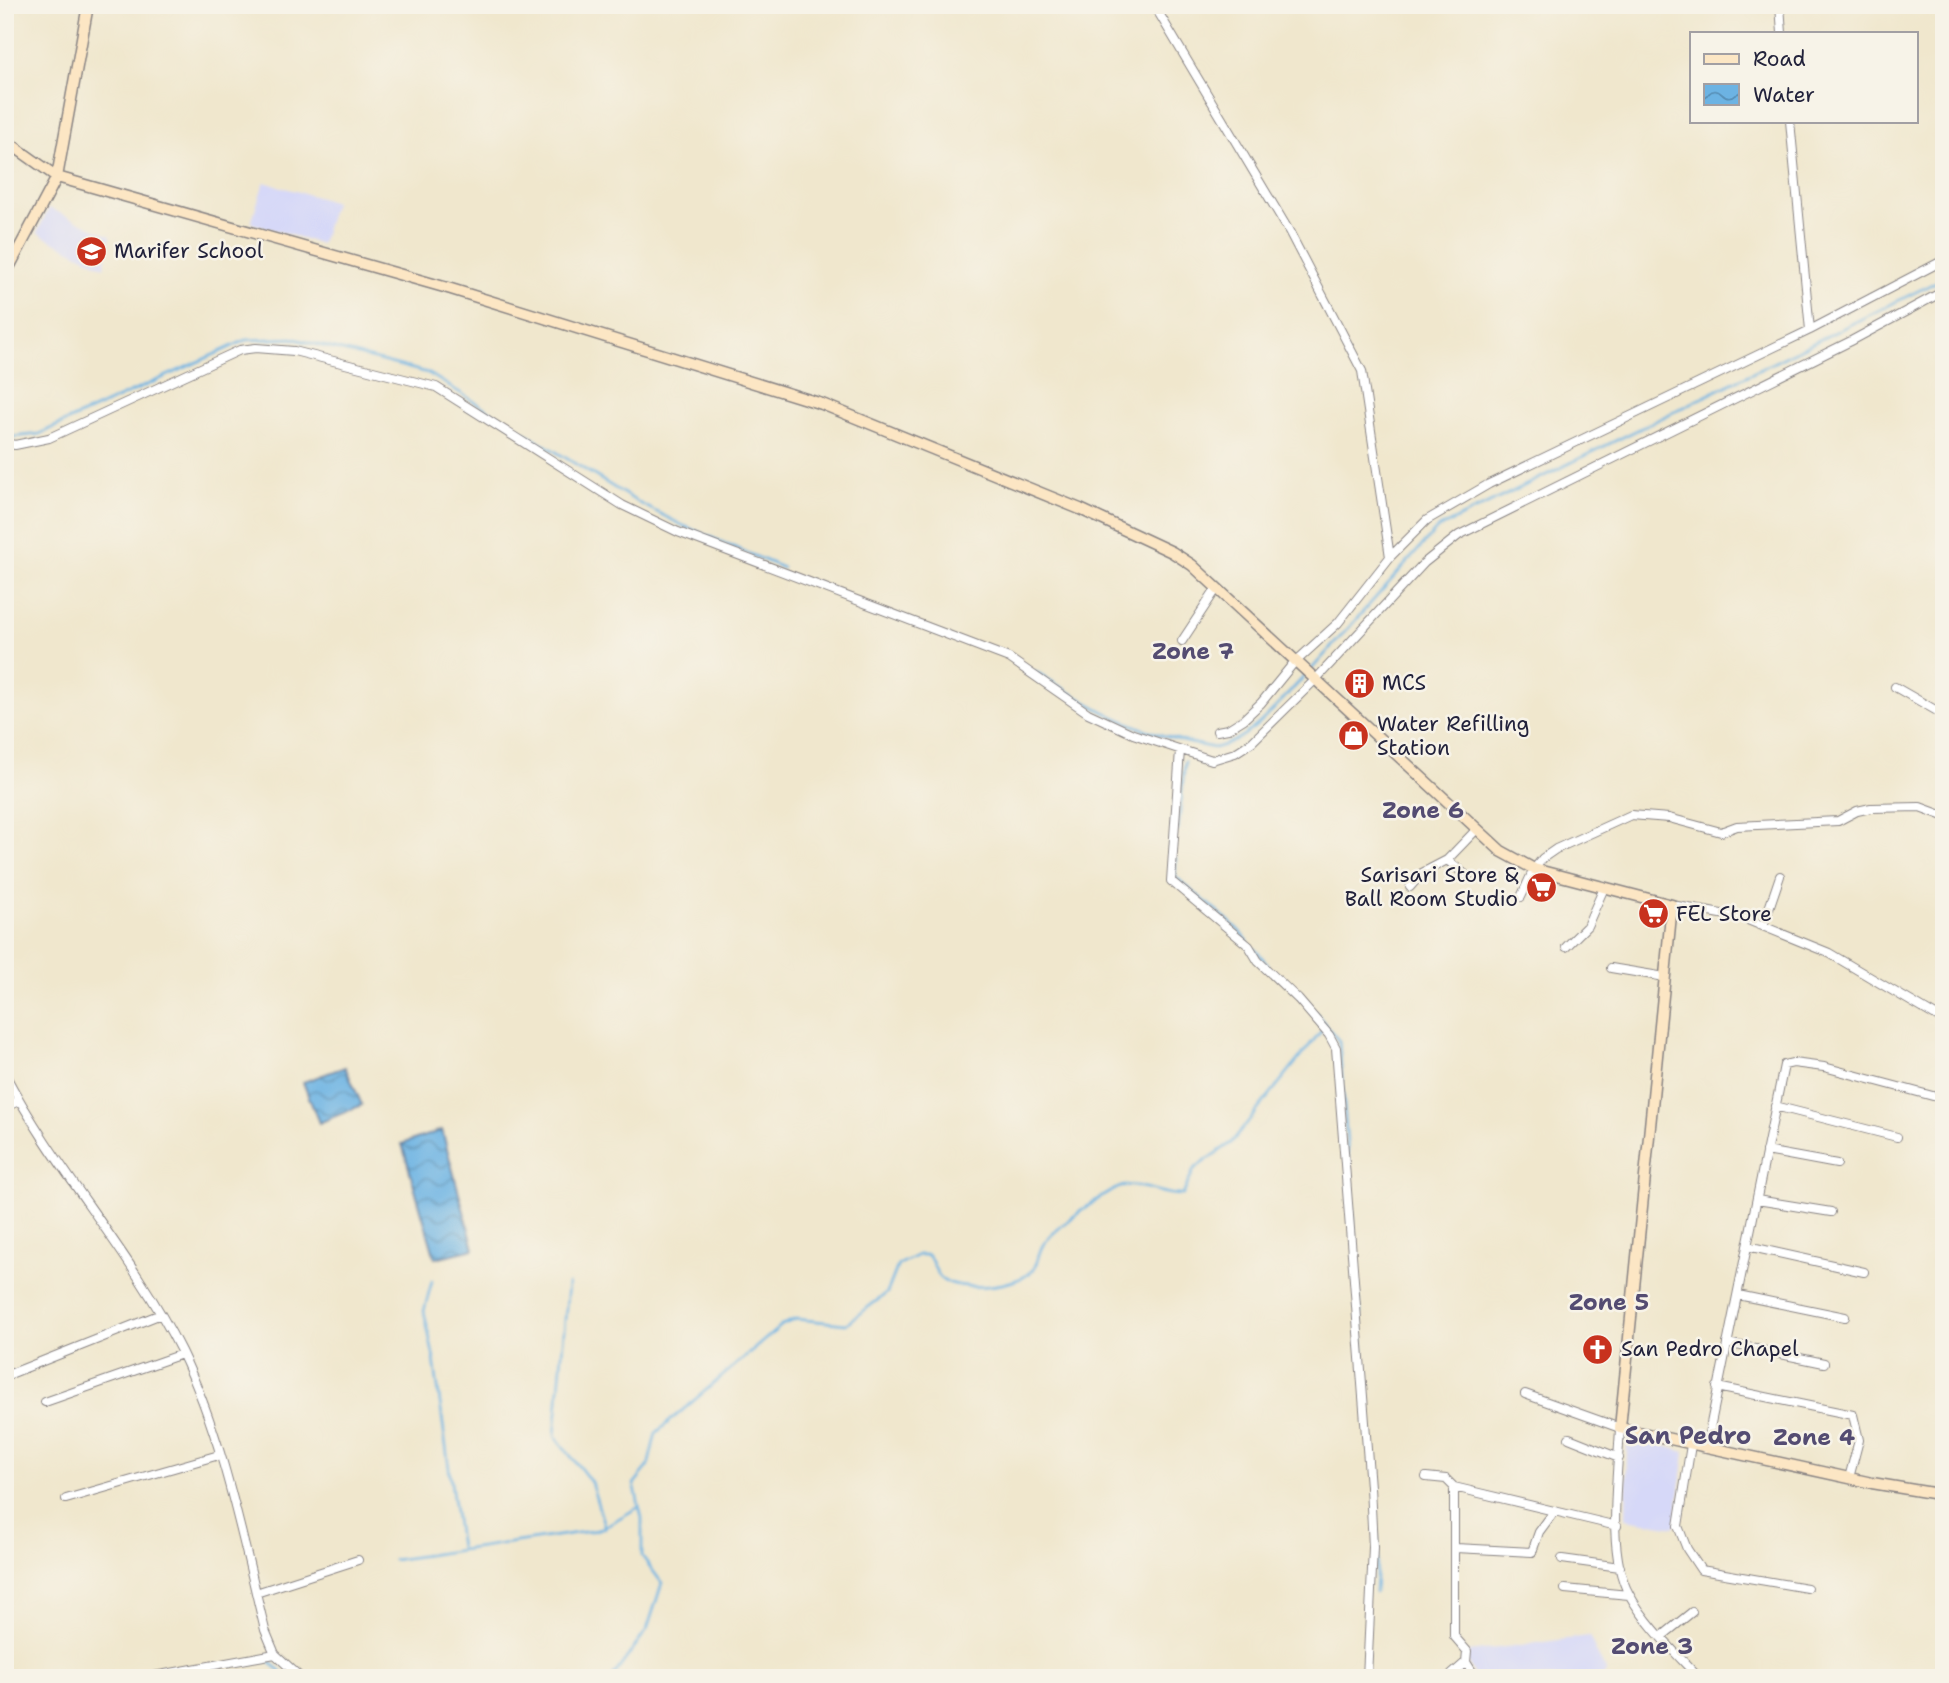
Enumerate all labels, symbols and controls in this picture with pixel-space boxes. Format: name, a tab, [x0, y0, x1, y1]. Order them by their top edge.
legend	[1690, 32, 1918, 122]
text: Road	[1753, 45, 1806, 73]
text: Water	[1753, 81, 1815, 109]
school or university icon: Marifer School	[74, 234, 108, 268]
place label: Marifer School	[114, 237, 264, 265]
district label: Zone 7	[1152, 636, 1234, 666]
building icon: MCS	[1342, 666, 1376, 700]
place label: MCS	[1382, 669, 1426, 697]
place label: Water Refilling Station	[1377, 710, 1529, 762]
shop icon: Water Refilling Station	[1337, 719, 1371, 753]
district label: Zone 6	[1382, 795, 1464, 825]
place label: Sarisari Store & Ball Room Studio	[1345, 861, 1519, 913]
supermarket icon: Sarisari Store & Ball Room Studio	[1524, 870, 1558, 904]
supermarket icon: FEL Store	[1636, 897, 1670, 931]
place label: FEL Store	[1676, 900, 1772, 928]
district label: Zone 5	[1569, 1287, 1649, 1317]
church icon: San Pedro Chapel	[1581, 1332, 1615, 1366]
place label: San Pedro Chapel	[1621, 1335, 1799, 1363]
district label: San Pedro	[1625, 1420, 1751, 1452]
district label: Zone 4	[1773, 1422, 1855, 1452]
district label: Zone 3	[1611, 1631, 1693, 1661]

